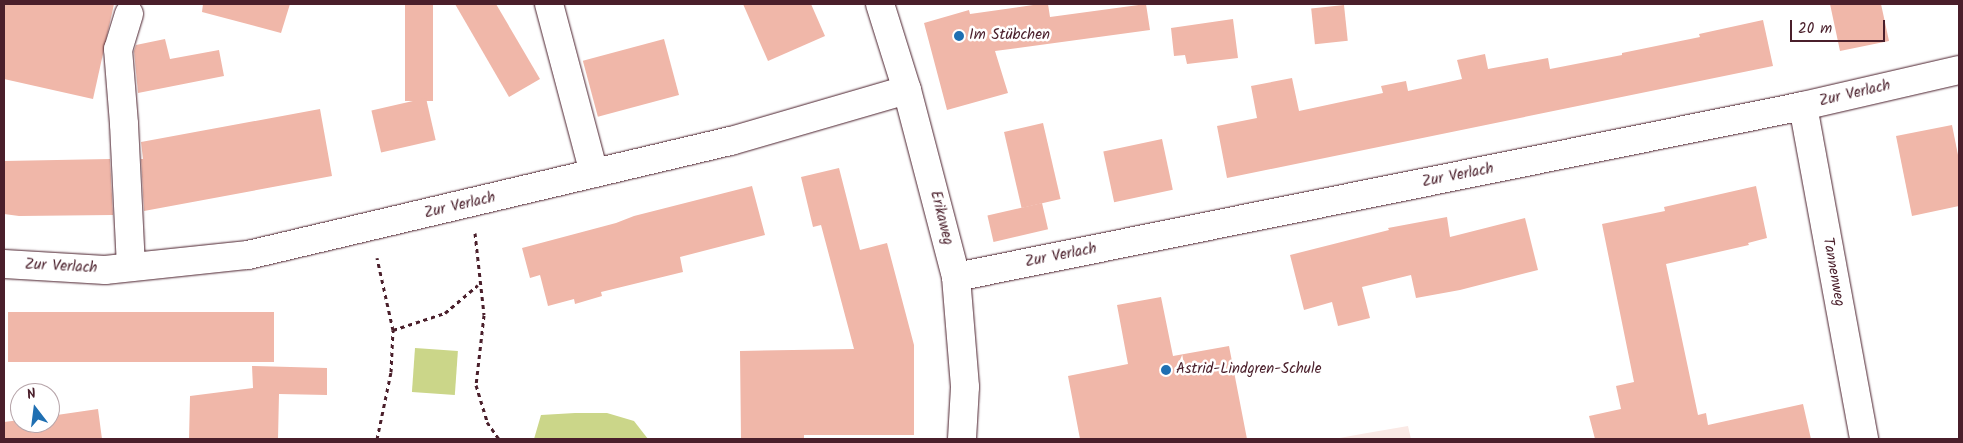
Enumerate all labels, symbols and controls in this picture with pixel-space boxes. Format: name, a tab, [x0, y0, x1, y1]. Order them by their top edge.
scale bar	[1793, 10, 1888, 42]
text: 20 m	[1798, 17, 1832, 41]
place label: Im Stübchen	[969, 27, 1050, 45]
marker: Im Stübchen	[953, 30, 965, 42]
street label: Zur Verlach	[1818, 77, 1892, 111]
street label: Zur Verlach	[1421, 160, 1495, 192]
street label: Zur Verlach	[423, 189, 497, 223]
street label: Erikaweg	[926, 189, 956, 247]
street label: Tannenweg	[1818, 236, 1848, 308]
street label: Zur Verlach	[1024, 240, 1098, 272]
street label: Zur Verlach	[24, 256, 98, 278]
place label: Astrid-Lindgren-Schule	[1176, 361, 1321, 379]
marker: Astrid-Lindgren-Schule	[1160, 364, 1172, 376]
north arrow	[10, 383, 60, 433]
text: N	[24, 383, 38, 406]

